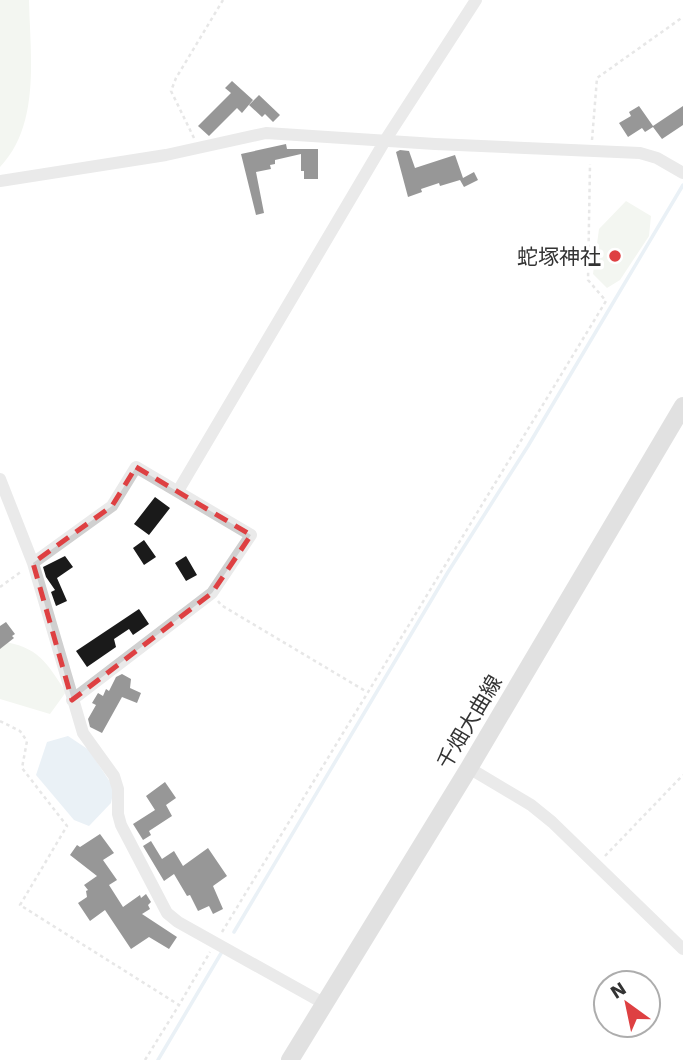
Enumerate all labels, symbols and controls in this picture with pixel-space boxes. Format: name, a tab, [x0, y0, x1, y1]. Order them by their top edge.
place label: 蛇塚神社	[517, 244, 601, 269]
marker: 蛇塚神社	[607, 248, 623, 264]
street label: 千畑大曲線	[431, 671, 507, 773]
north arrow	[592, 969, 662, 1039]
text: N	[606, 977, 630, 1004]

